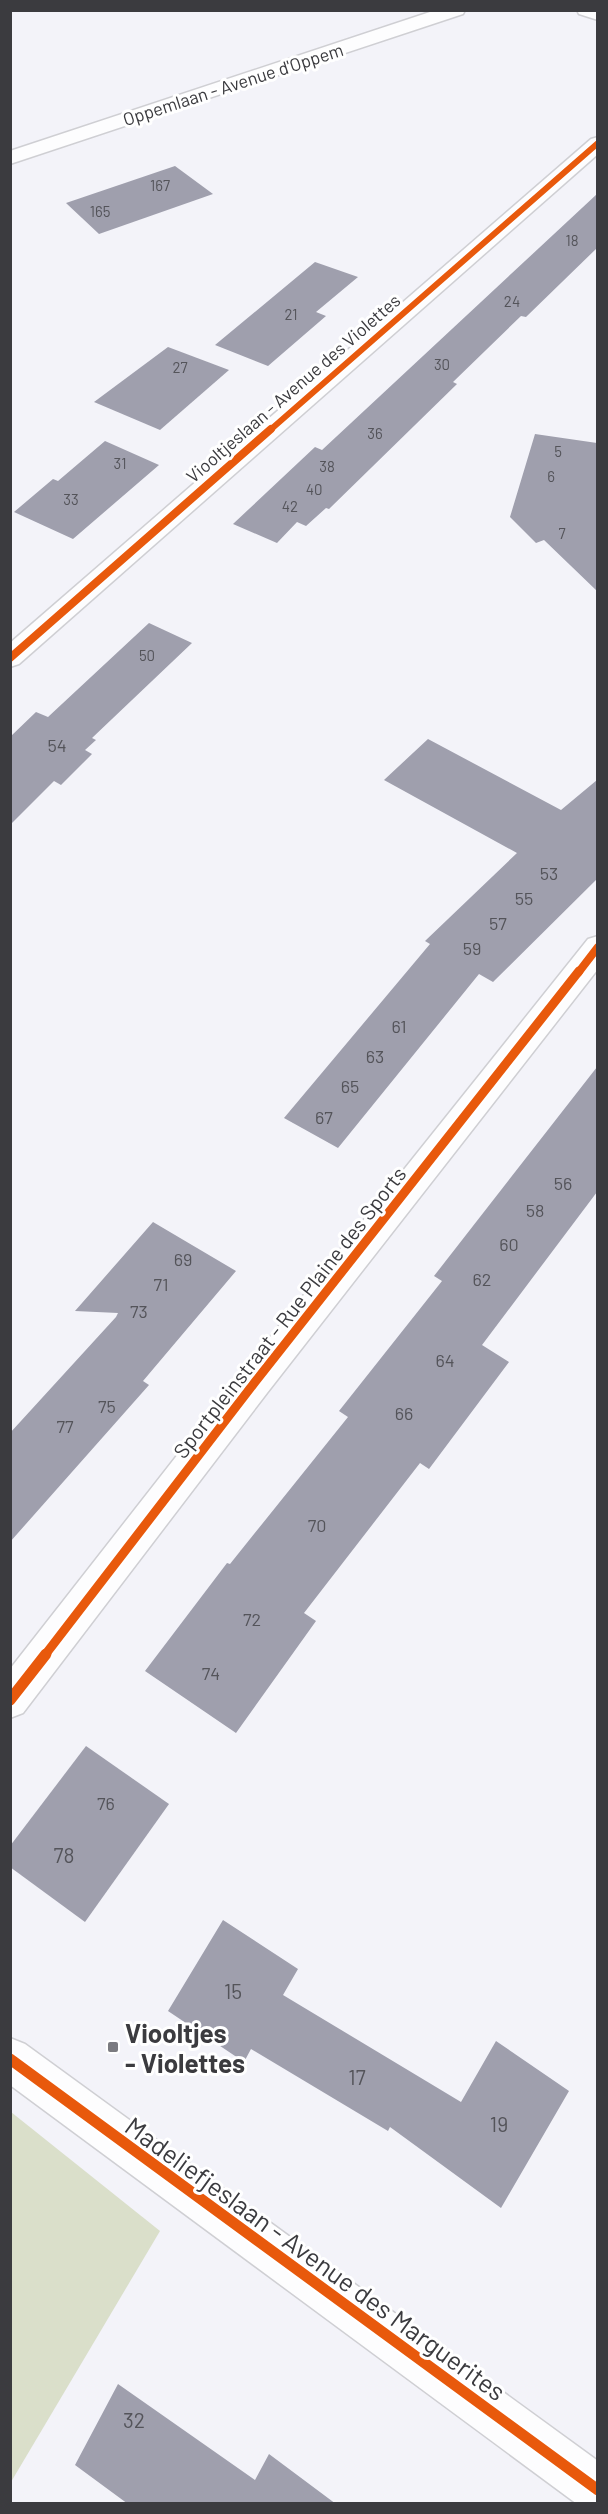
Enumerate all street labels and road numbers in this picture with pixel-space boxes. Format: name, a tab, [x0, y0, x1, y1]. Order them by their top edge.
street label: Oppemlaan - Avenue d'Oppem	[120, 38, 346, 130]
street label: Viooltjeslaan - Avenue des Violettes	[181, 289, 405, 487]
street label: Sportpleinstraat - Rue Plaine des Sports	[167, 1161, 411, 1463]
street label: Madeliefjeslaan - Avenue des Marguerites	[120, 2110, 512, 2406]

